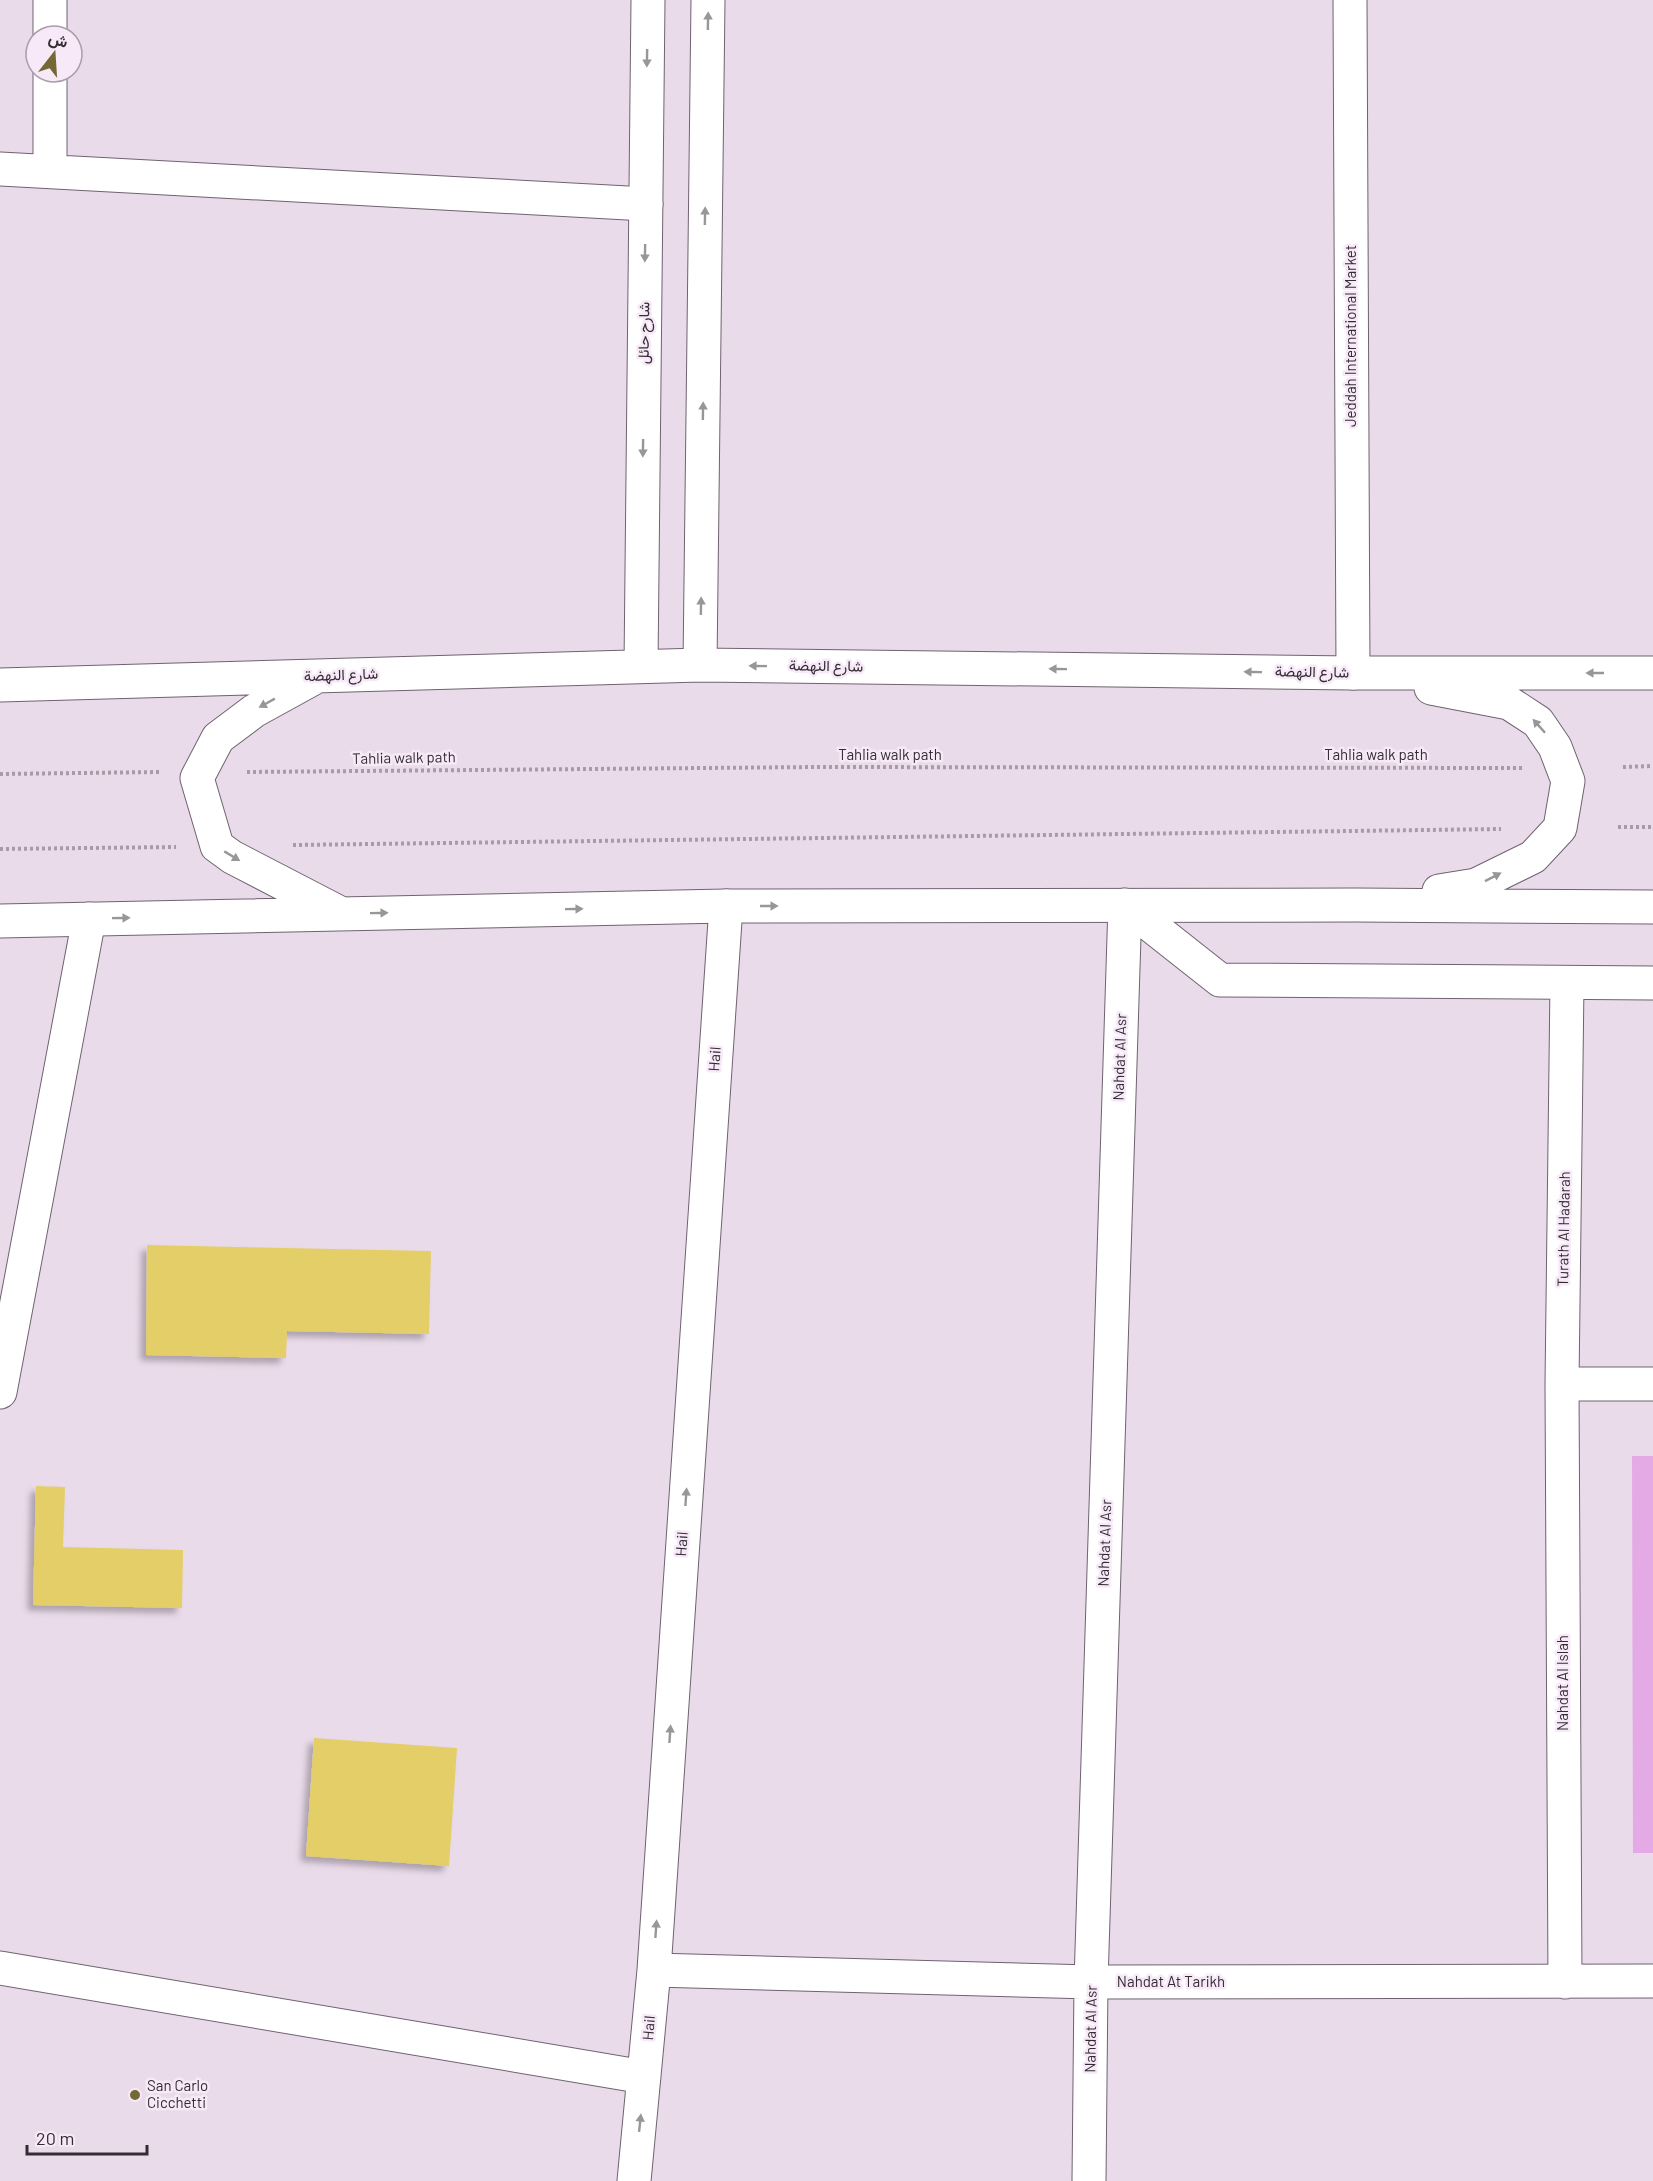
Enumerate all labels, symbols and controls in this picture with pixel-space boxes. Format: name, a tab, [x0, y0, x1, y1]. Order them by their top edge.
one-way arrow	[703, 12, 713, 31]
north arrow	[24, 24, 84, 84]
text: ش	[46, 27, 71, 52]
one-way arrow	[642, 49, 652, 68]
one-way arrow	[701, 207, 710, 226]
one-way arrow	[640, 244, 650, 263]
street label: Jeddah International Market	[1341, 245, 1359, 427]
street label: شارح حائل	[633, 301, 656, 364]
one-way arrow	[698, 402, 708, 421]
one-way arrow	[638, 439, 648, 458]
one-way arrow	[696, 597, 706, 616]
street label: شارع النهضة	[789, 655, 863, 678]
one-way arrow	[748, 661, 767, 671]
street label: شارع النهضة	[1275, 661, 1349, 684]
street label: شارع النهضة	[304, 664, 379, 687]
one-way arrow	[1048, 664, 1067, 674]
one-way arrow	[1243, 667, 1262, 677]
one-way arrow	[1585, 668, 1604, 678]
one-way arrow	[259, 698, 275, 709]
one-way arrow	[1532, 718, 1546, 733]
street label: Tahlia walk path	[838, 745, 942, 763]
street label: Tahlia walk path	[1324, 745, 1428, 763]
street label: Tahlia walk path	[352, 747, 456, 767]
one-way arrow	[224, 851, 240, 862]
one-way arrow	[1485, 872, 1502, 881]
one-way arrow	[760, 901, 779, 911]
one-way arrow	[565, 904, 584, 914]
one-way arrow	[370, 908, 389, 918]
one-way arrow	[112, 913, 131, 923]
street label: Nahdat Al Asr	[1108, 1012, 1130, 1101]
street label: Hail	[704, 1046, 724, 1072]
street label: Turath Al Hadarah	[1553, 1171, 1573, 1287]
one-way arrow	[681, 1488, 690, 1507]
street label: Nahdat Al Asr	[1093, 1498, 1115, 1587]
street label: Hail	[671, 1531, 691, 1557]
street label: Nahdat Al Islah	[1553, 1635, 1571, 1731]
one-way arrow	[665, 1724, 674, 1743]
one-way arrow	[652, 1919, 661, 1938]
street label: Nahdat At Tarikh	[1117, 1972, 1225, 1990]
street label: Nahdat Al Asr	[1080, 1985, 1100, 2073]
street label: Hail	[638, 2015, 658, 2041]
place label: San Carlo Cicchetti	[147, 2076, 208, 2111]
marker: San Carlo Cicchetti	[128, 2088, 142, 2102]
one-way arrow	[635, 2113, 645, 2132]
scale bar	[27, 2118, 147, 2156]
text: 20 m	[36, 2127, 74, 2149]

